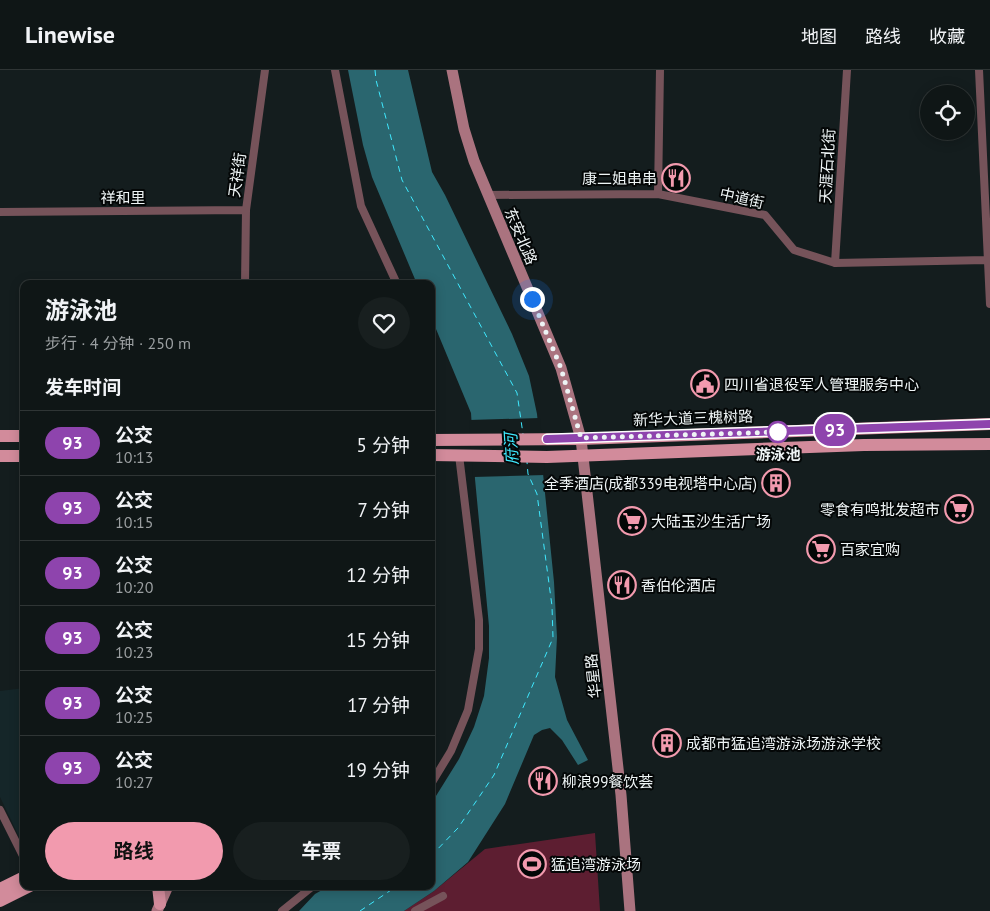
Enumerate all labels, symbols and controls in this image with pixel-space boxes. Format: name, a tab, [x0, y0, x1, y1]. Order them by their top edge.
text: Linewise	[25, 19, 115, 50]
text: 地图	[801, 25, 837, 48]
text: 路线	[865, 25, 901, 48]
text: 收藏	[929, 25, 965, 48]
map controls	[920, 85, 975, 140]
button: locate	[920, 85, 975, 140]
street label: 天涯石北街	[816, 128, 838, 204]
street label: 天祥街	[224, 151, 250, 199]
restaurant icon: 康二姐串串	[661, 163, 691, 193]
place label: 康二姐串串	[582, 169, 657, 188]
street label: 中道街	[718, 184, 766, 212]
street label: 祥和里	[100, 188, 146, 207]
street label: 东安北路	[501, 205, 541, 267]
your location	[520, 287, 545, 312]
text: 游泳池	[45, 295, 117, 326]
button: heart	[358, 297, 410, 349]
text: 步行 · 4 分钟 · 250 m	[45, 333, 191, 353]
public building icon: 四川省退役军人管理服务中心	[690, 369, 720, 399]
text: 发车时间	[45, 375, 121, 399]
place label: 四川省退役军人管理服务中心	[724, 375, 919, 394]
street label: 新华大道三槐树路	[633, 406, 753, 430]
line badge: 93	[812, 414, 858, 446]
text: 93	[825, 418, 845, 441]
marker: 游泳池	[767, 421, 789, 443]
text: 公交	[115, 423, 153, 447]
water label: 府河	[500, 430, 522, 466]
text: 93	[62, 431, 83, 454]
text: 5 分钟	[357, 433, 410, 457]
place label: 游泳池	[755, 445, 801, 464]
text: 10:13	[115, 447, 153, 467]
building icon: 全季酒店(成都339电视塔中心店)	[761, 468, 791, 498]
place label: 全季酒店(成都339电视塔中心店)	[544, 474, 757, 493]
text: 公交	[115, 488, 153, 512]
supermarket icon: 零食有鸣批发超市	[944, 494, 974, 524]
text: 93	[62, 496, 83, 519]
text: 7 分钟	[358, 498, 410, 522]
place label: 零食有鸣批发超市	[820, 500, 940, 519]
supermarket icon: 大陆玉沙生活广场	[617, 506, 647, 536]
text: 10:15	[115, 512, 153, 532]
place label: 大陆玉沙生活广场	[651, 512, 771, 531]
supermarket icon: 百家宜购	[806, 534, 836, 564]
place label: 百家宜购	[840, 540, 900, 559]
text: 公交	[115, 553, 153, 577]
text: 93	[62, 561, 83, 584]
text: 12 分钟	[346, 563, 410, 587]
restaurant icon: 香伯伦酒店	[607, 570, 637, 600]
place label: 香伯伦酒店	[641, 576, 716, 595]
text: 10:20	[115, 577, 153, 597]
text: 公交	[115, 618, 153, 642]
text: 93	[62, 626, 83, 649]
text: 15 分钟	[346, 628, 410, 652]
text: 10:23	[115, 642, 153, 662]
street label: 华星路	[581, 653, 605, 699]
text: 公交	[115, 683, 153, 707]
text: 93	[62, 691, 83, 714]
text: 17 分钟	[347, 693, 410, 717]
text: 10:25	[115, 707, 153, 727]
building icon: 成都市猛追湾游泳场游泳学校	[652, 728, 682, 758]
place label: 成都市猛追湾游泳场游泳学校	[686, 734, 881, 753]
text: 公交	[115, 748, 153, 772]
text: 93	[62, 756, 83, 779]
text: 19 分钟	[346, 758, 410, 782]
restaurant icon: 柳浪99餐饮荟	[528, 766, 558, 796]
text: 10:27	[115, 772, 153, 792]
place label: 柳浪99餐饮荟	[562, 772, 653, 791]
button: 路线	[45, 822, 223, 880]
button: 车票	[233, 822, 410, 880]
sports icon: 猛追湾游泳场	[517, 849, 547, 879]
place label: 猛追湾游泳场	[551, 855, 641, 874]

